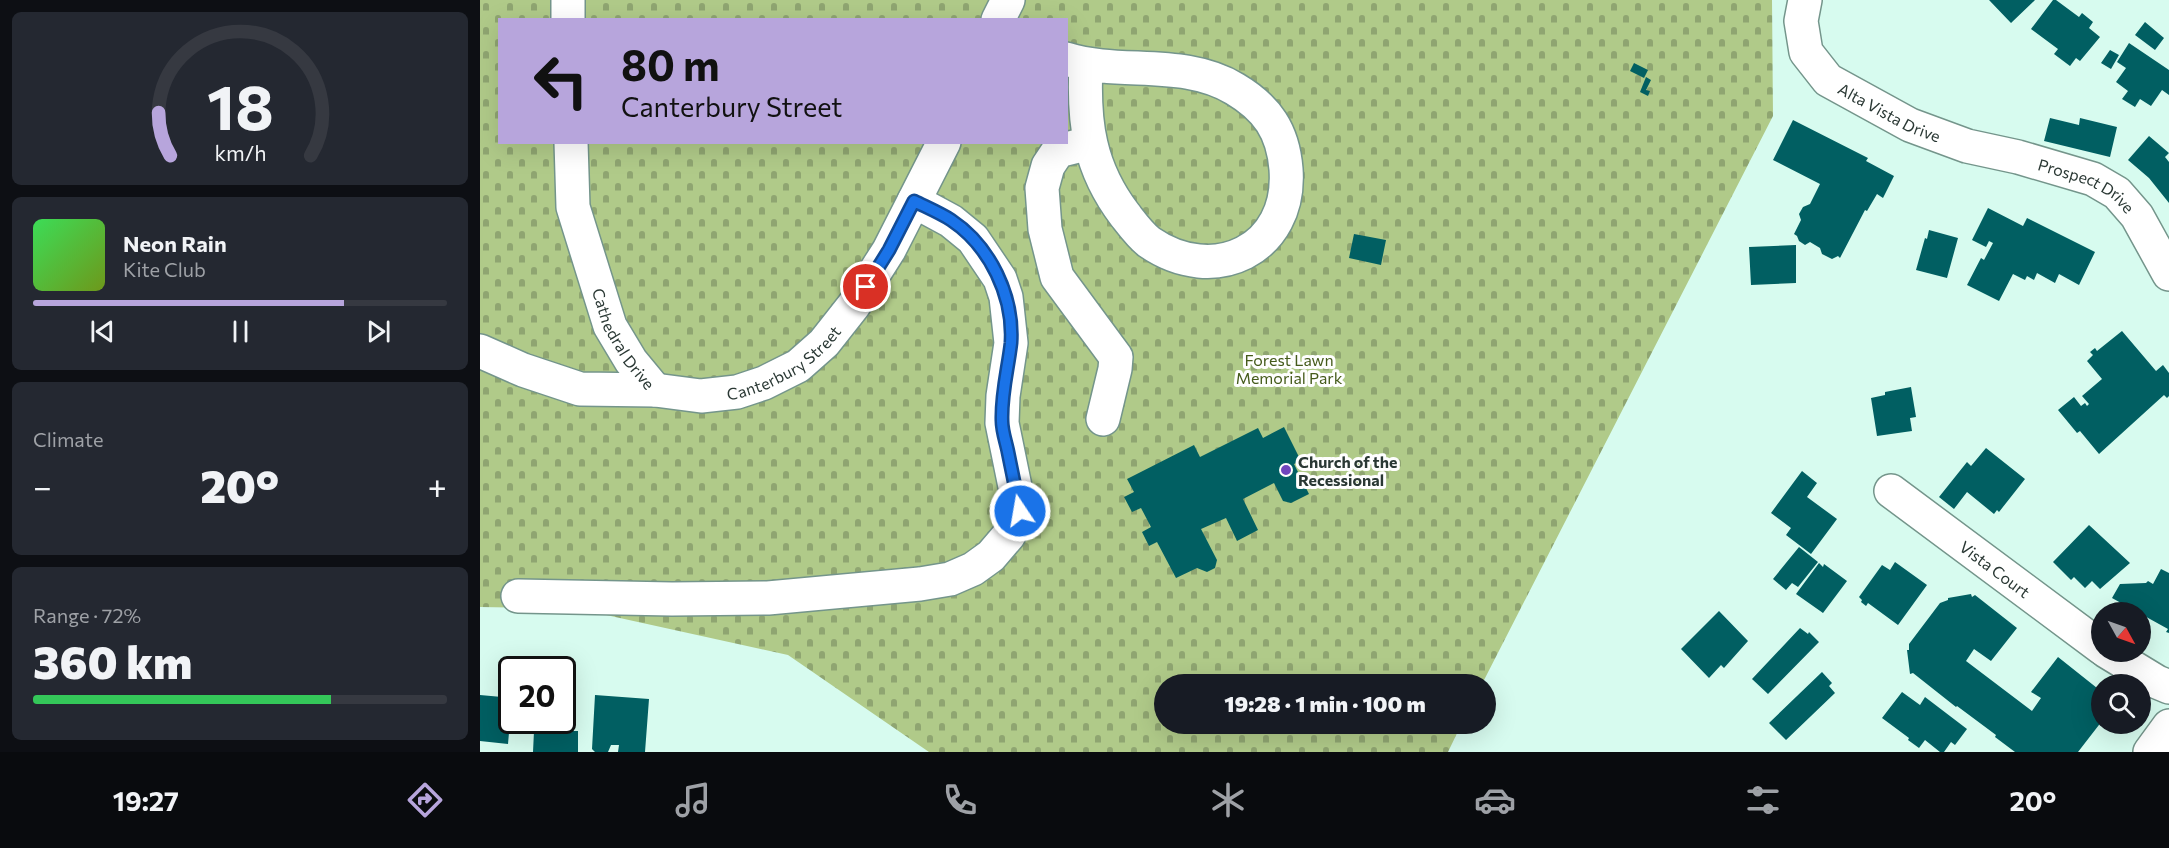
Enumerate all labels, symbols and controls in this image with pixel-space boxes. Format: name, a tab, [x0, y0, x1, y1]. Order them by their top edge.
text: 80 m	[621, 38, 720, 90]
icon: left	[522, 42, 600, 120]
text: 18	[207, 67, 273, 143]
street label: Alta Vista Drive	[1835, 78, 1943, 145]
text: Canterbury Street	[621, 90, 842, 123]
text: km/h	[214, 139, 266, 165]
street label: Prospect Drive	[2036, 154, 2139, 216]
text: Neon Rain	[123, 230, 227, 257]
text: Kite Club	[123, 257, 206, 281]
pin	[840, 261, 891, 312]
icon: arrive	[849, 270, 882, 303]
street label: Cathedral Drive	[589, 286, 659, 393]
icon: previous	[86, 315, 119, 348]
icon: pause	[224, 315, 257, 348]
icon: next	[362, 315, 395, 348]
street label: Canterbury Street	[726, 321, 844, 403]
park label: Forest Lawn Memorial Park	[1236, 350, 1343, 387]
text: Climate	[33, 427, 103, 451]
place label: Church of the Recessional	[1298, 452, 1397, 489]
text: 20°	[200, 457, 279, 512]
marker: Church of the Recessional	[1279, 463, 1293, 477]
text: −	[33, 465, 52, 506]
text: +	[428, 465, 447, 506]
position arrow	[988, 479, 1052, 543]
street label: Vista Court	[1956, 536, 2035, 601]
north arrow	[2091, 602, 2151, 662]
map controls	[2091, 602, 2151, 734]
text: Range · 72%	[33, 603, 141, 627]
text: 360 km	[33, 633, 192, 688]
speed limit sign: 20	[498, 656, 576, 734]
button: search	[2091, 674, 2151, 734]
text: 19:28 · 1 min · 100 m	[1224, 690, 1426, 717]
icon: directions	[404, 779, 446, 821]
icon: music	[672, 779, 714, 821]
icon: phone	[939, 779, 981, 821]
icon: climate	[1207, 779, 1249, 821]
icon: car	[1474, 779, 1516, 821]
icon: filters	[1742, 779, 1784, 821]
text: 19:27	[113, 784, 179, 817]
text: 20°	[2010, 784, 2056, 817]

